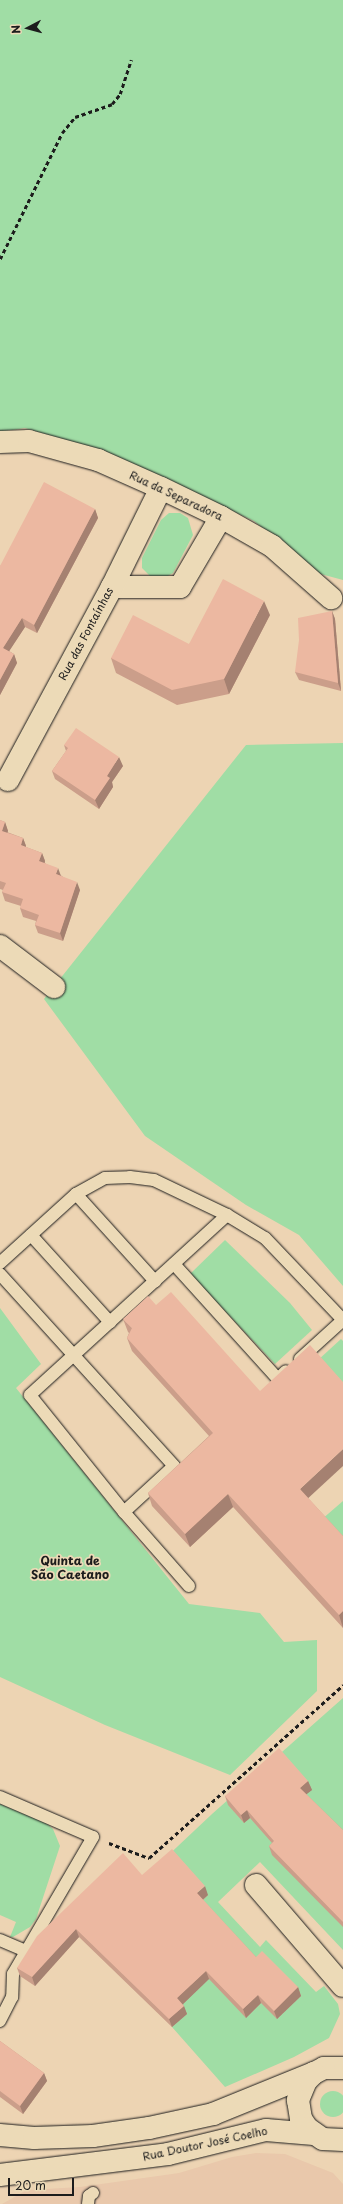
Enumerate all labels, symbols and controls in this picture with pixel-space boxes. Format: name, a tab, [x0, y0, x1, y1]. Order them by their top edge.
north arrow	[8, 8, 48, 48]
text: N	[7, 24, 24, 35]
street label: Rua da Separadora	[127, 468, 225, 524]
street label: Rua das Fontaínhas	[56, 585, 116, 683]
district label: Quinta de São Caetano	[31, 1554, 109, 1582]
street label: Rua Doutor José Coelho	[141, 2124, 269, 2164]
scale bar	[10, 2170, 76, 2196]
text: 20 m	[15, 2176, 46, 2194]

